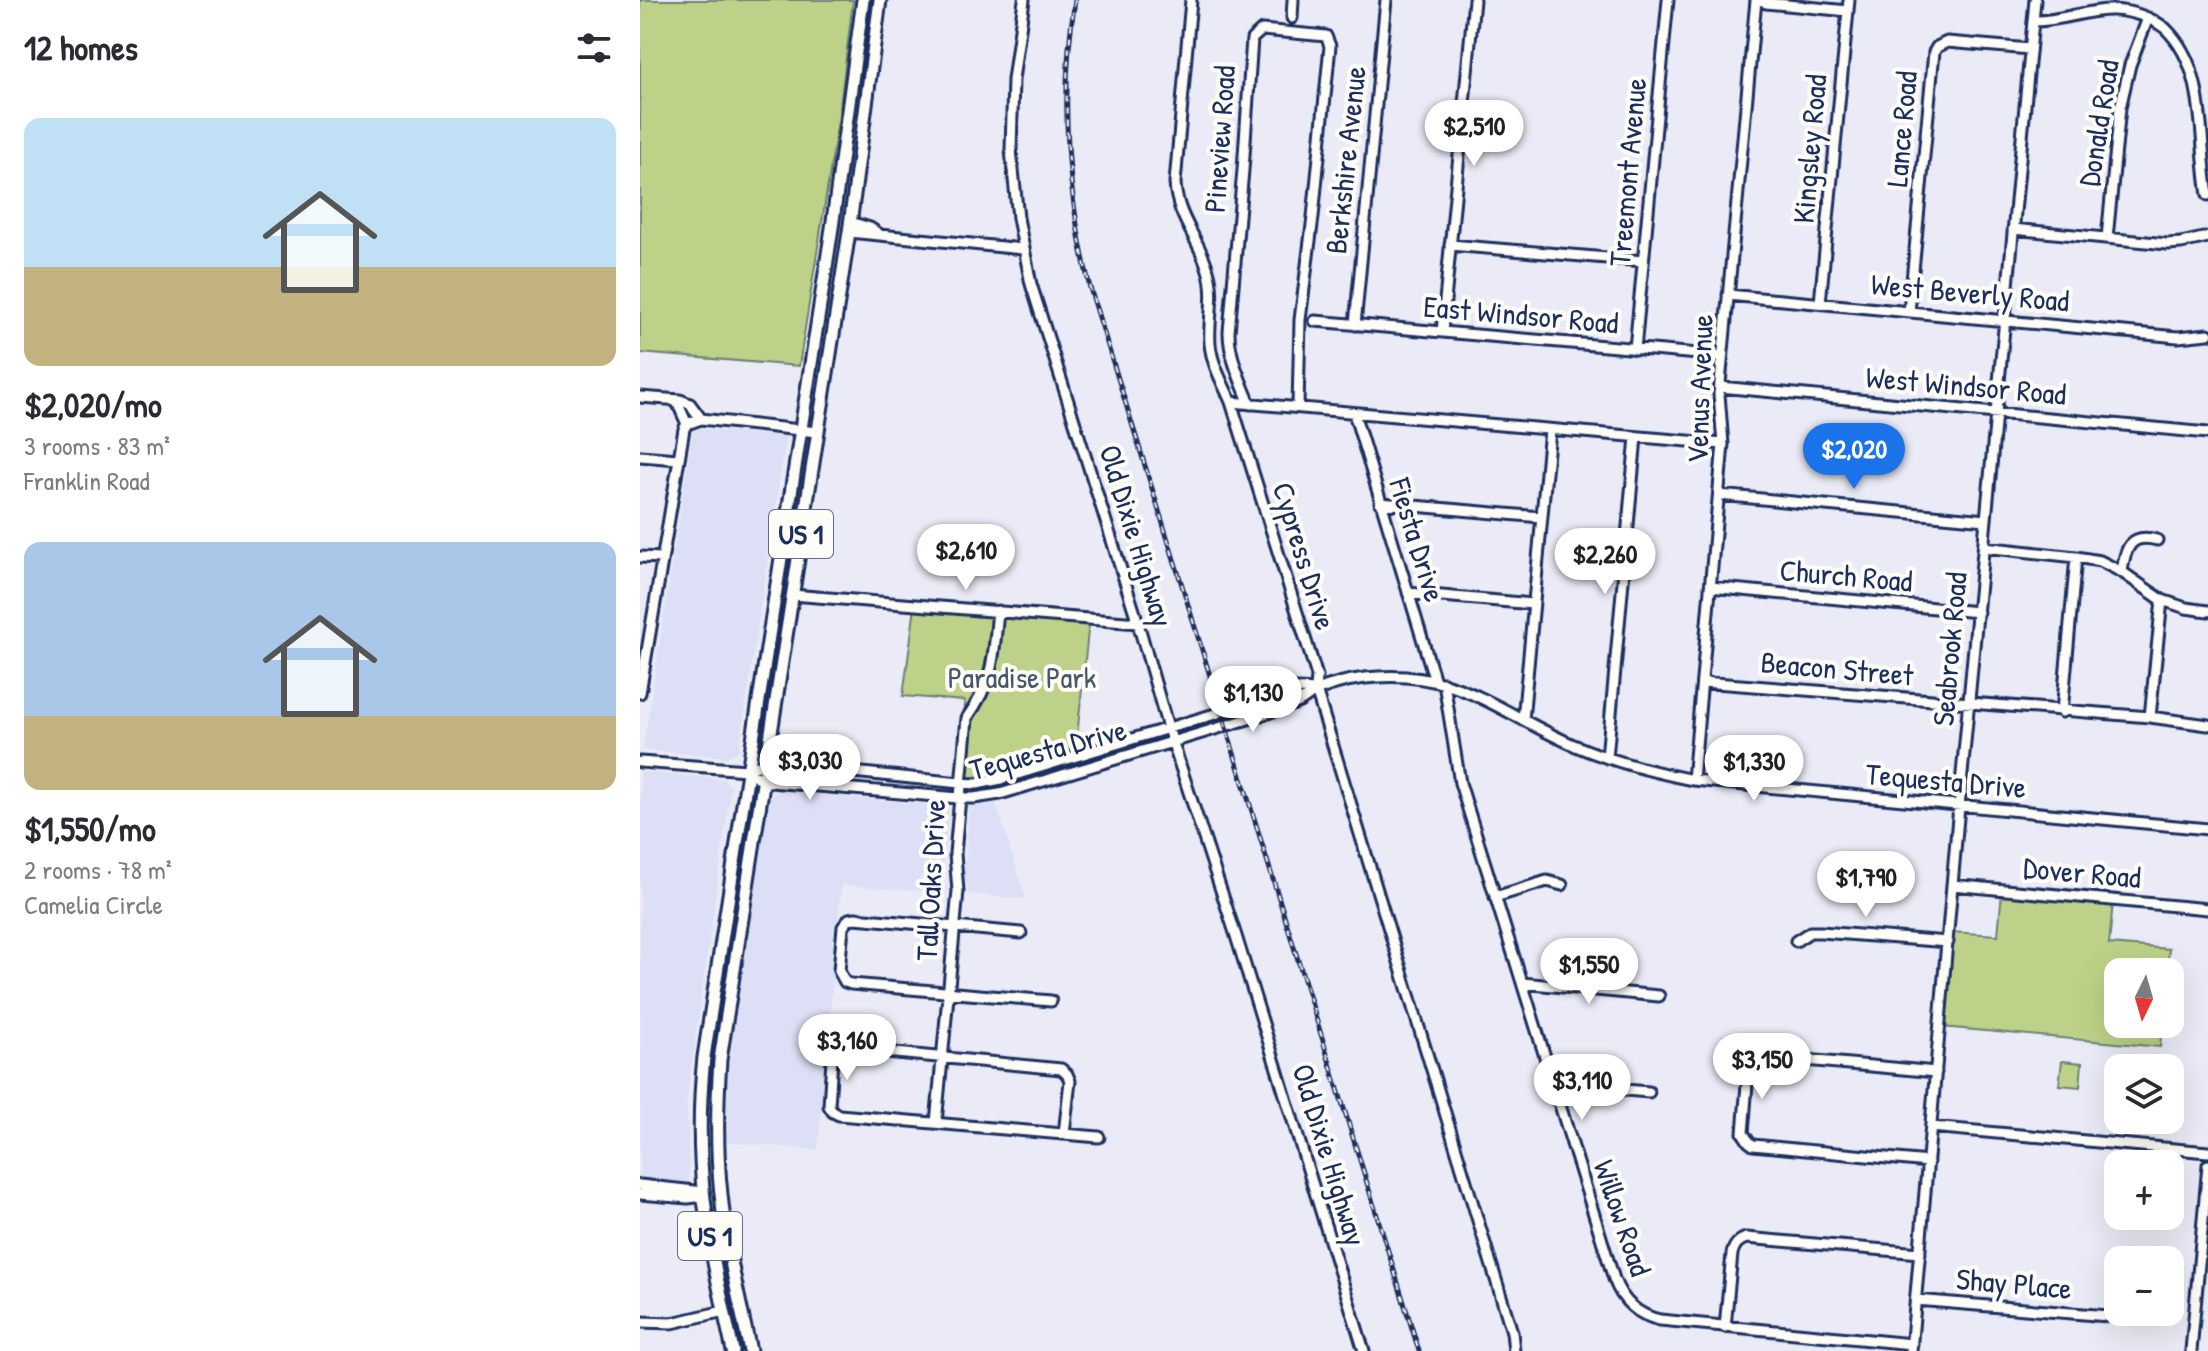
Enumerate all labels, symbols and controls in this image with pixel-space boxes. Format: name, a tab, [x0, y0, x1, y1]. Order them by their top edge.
text: 12 homes	[24, 25, 138, 71]
icon: filters	[572, 26, 616, 70]
street label: Donald Road	[2068, 57, 2128, 189]
street label: Pineview Road	[1194, 64, 1244, 214]
street label: Berkshire Avenue	[1315, 64, 1375, 256]
street label: Lance Road	[1876, 69, 1926, 189]
street label: Kingsley Road	[1783, 72, 1835, 225]
street label: Treemont Avenue	[1599, 76, 1655, 268]
pin: $2,510	[1409, 100, 1539, 168]
text: $2,510	[1443, 108, 1505, 143]
icon: home	[248, 170, 392, 314]
street label: West Beverly Road	[1869, 263, 2071, 321]
street label: East Windsor Road	[1422, 286, 1621, 342]
street label: Venus Avenue	[1676, 314, 1722, 464]
street label: West Windsor Road	[1864, 356, 2068, 414]
text: $2,020/mo	[24, 382, 162, 428]
pin: $2,020	[1789, 423, 1919, 491]
text: 3 rooms · 83 m²	[24, 428, 170, 463]
text: $2,020	[1821, 431, 1887, 466]
street label: Old Dixie Highway	[1090, 440, 1184, 632]
text: Franklin Road	[24, 463, 150, 498]
street label: Fiesta Drive	[1380, 472, 1456, 606]
street label: Cypress Drive	[1264, 477, 1346, 634]
road number: US 1	[769, 510, 833, 558]
pin: $2,610	[901, 524, 1031, 592]
pin: $2,260	[1540, 528, 1670, 596]
text: $2,610	[935, 532, 997, 567]
text: $2,260	[1573, 536, 1637, 571]
street label: Church Road	[1778, 549, 1914, 601]
street label: Seabrook Road	[1922, 570, 1976, 727]
icon: home	[248, 594, 392, 738]
street label: Beacon Street	[1759, 641, 1916, 695]
park label: Paradise Park	[948, 657, 1096, 697]
pin: $1,130	[1188, 666, 1318, 734]
text: $1,130	[1223, 674, 1283, 709]
street label: Tequesta Drive	[965, 709, 1131, 789]
pin: $3,030	[745, 734, 875, 802]
pin: $1,330	[1689, 735, 1819, 803]
text: $3,030	[777, 742, 843, 777]
text: $1,330	[1723, 743, 1785, 778]
street label: Tequesta Drive	[1864, 753, 2028, 807]
street label: Tall Oaks Drive	[906, 798, 954, 962]
text: $1,550/mo	[24, 806, 156, 852]
street label: Dover Road	[2022, 847, 2143, 897]
pin: $1,790	[1801, 851, 1931, 919]
text: 2 rooms · 78 m²	[24, 852, 172, 887]
text: $1,790	[1835, 859, 1897, 894]
text: Camelia Circle	[24, 887, 163, 922]
pin: $1,550	[1524, 938, 1654, 1006]
text: $1,550	[1558, 946, 1620, 981]
north arrow	[2104, 958, 2184, 1038]
map controls	[2104, 958, 2184, 1326]
pin: $3,160	[782, 1014, 912, 1082]
text: $3,160	[816, 1022, 878, 1057]
pin: $3,150	[1697, 1033, 1827, 1101]
text: $3,150	[1731, 1041, 1793, 1076]
pin: $3,110	[1517, 1054, 1647, 1122]
button: layers	[2104, 1054, 2184, 1134]
street label: Old Dixie Highway	[1283, 1059, 1377, 1251]
text: $3,110	[1552, 1062, 1612, 1097]
button: +	[2104, 1150, 2184, 1230]
street label: Willow Road	[1584, 1154, 1662, 1281]
road number: US 1	[678, 1212, 742, 1260]
button: −	[2104, 1246, 2184, 1326]
street label: Shay Place	[1955, 1258, 2073, 1308]

